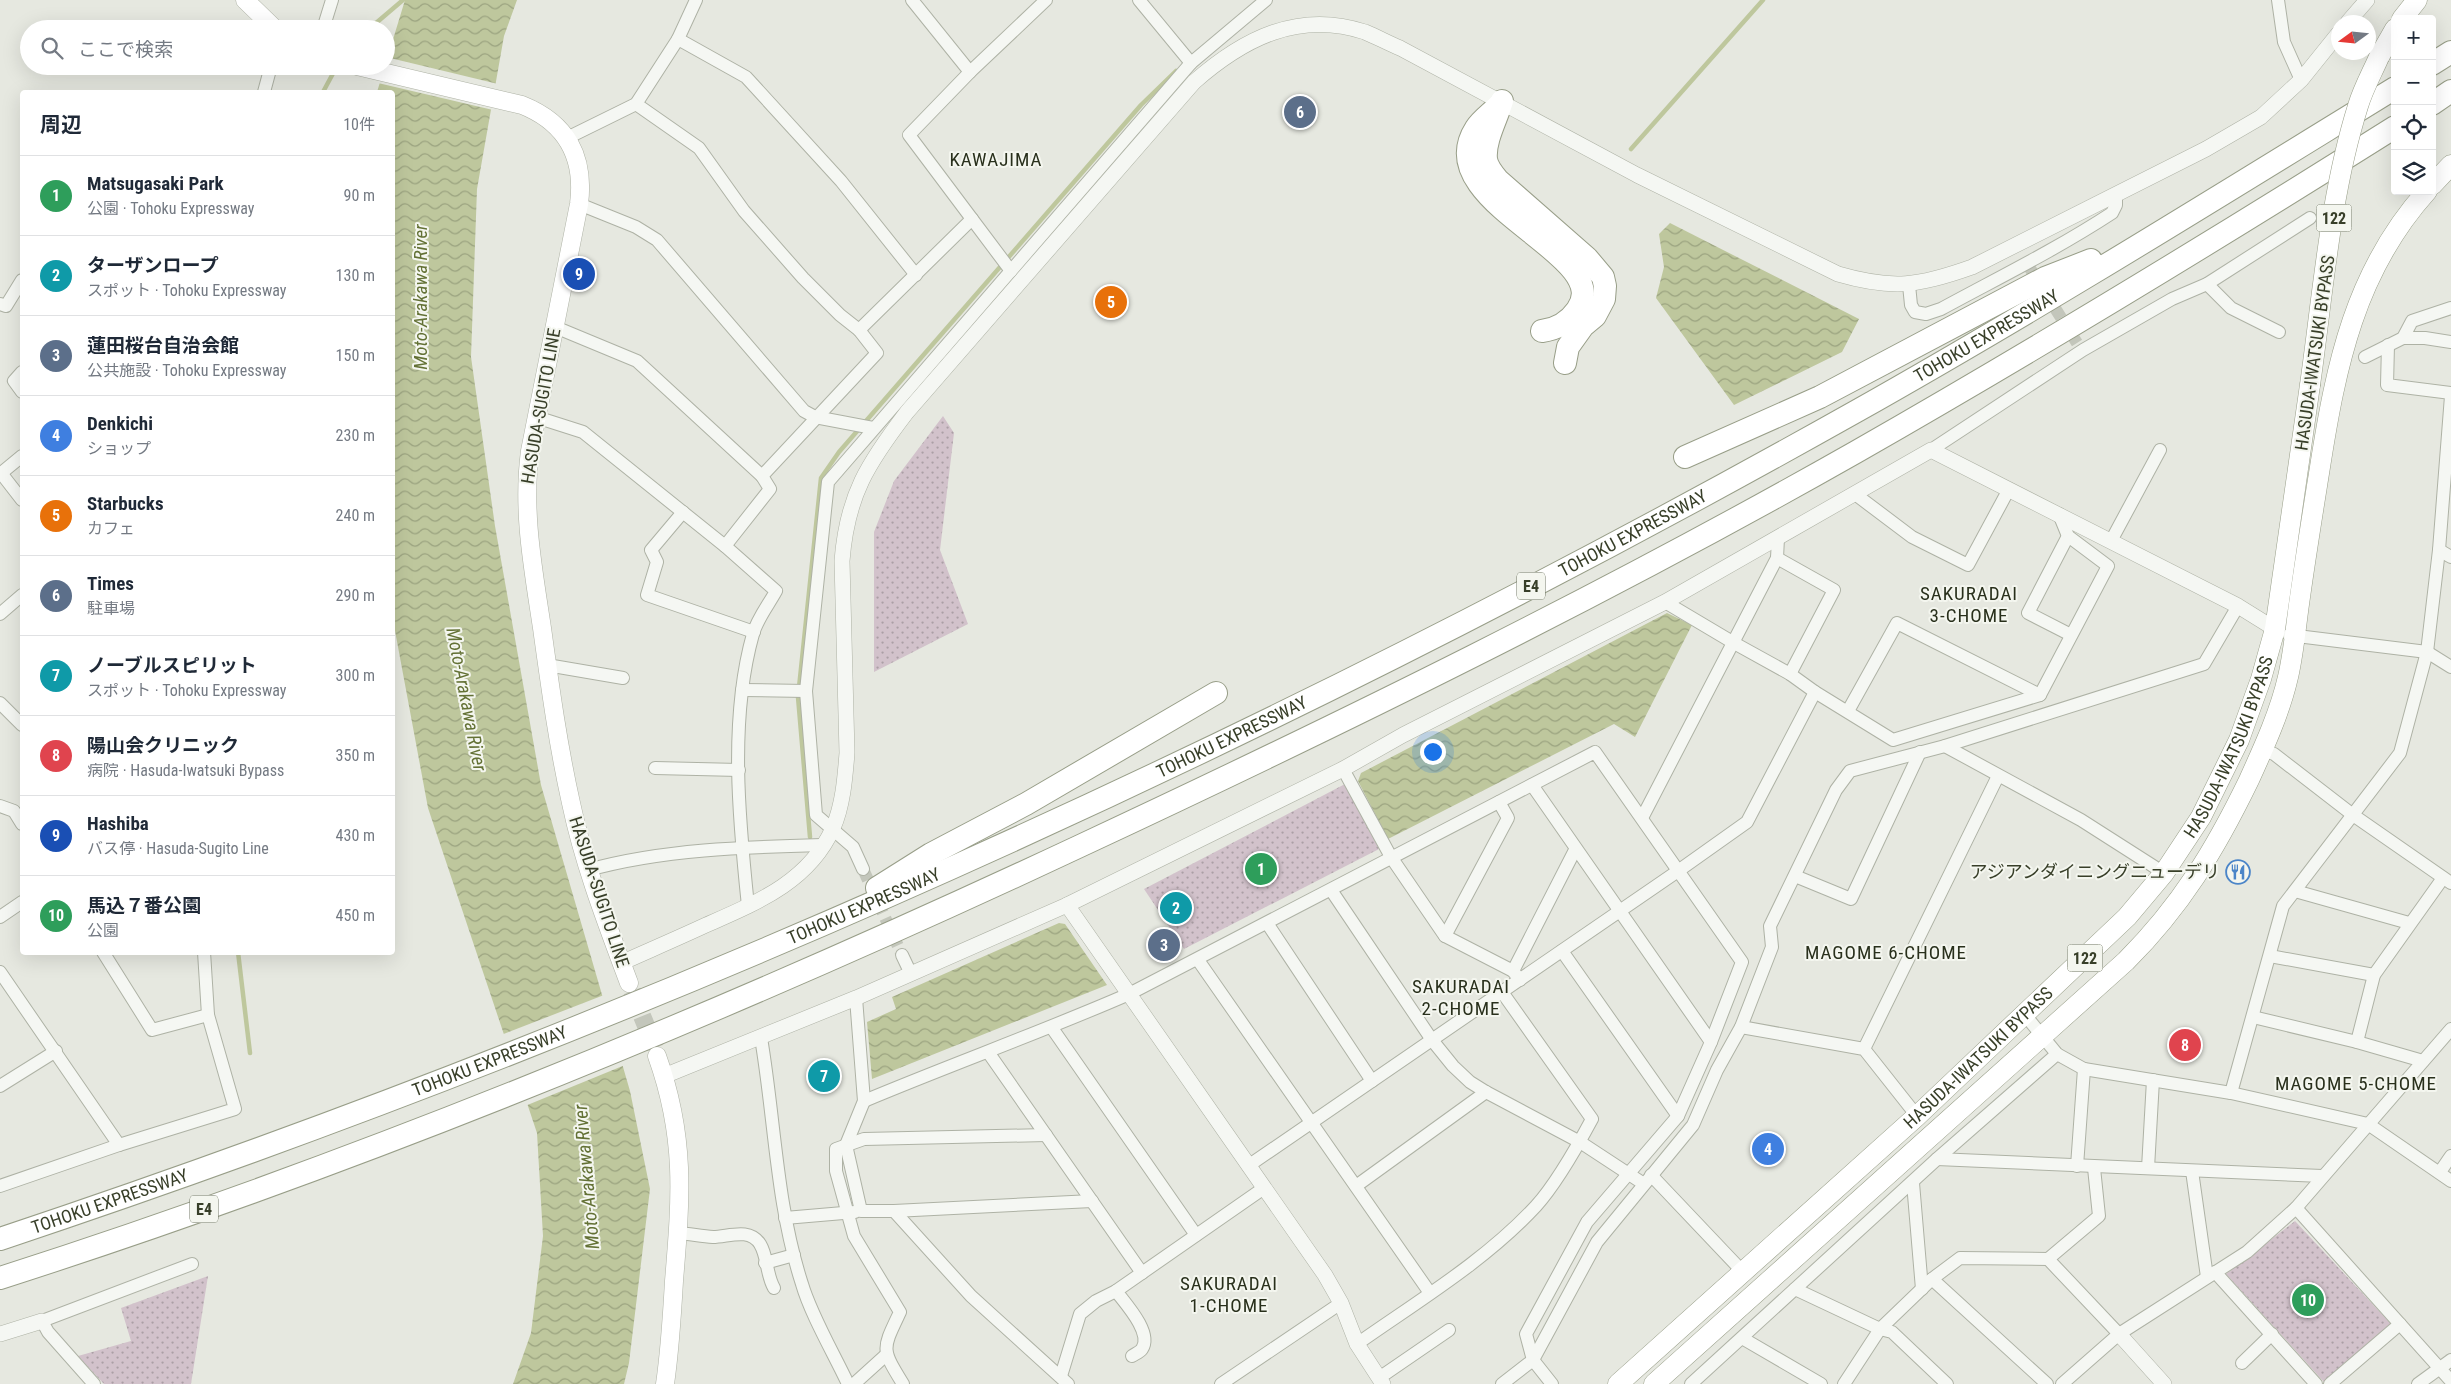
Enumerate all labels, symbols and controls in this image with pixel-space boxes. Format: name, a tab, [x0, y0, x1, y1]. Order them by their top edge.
north arrow	[2331, 15, 2376, 60]
map controls	[2391, 15, 2436, 195]
button: +	[2391, 15, 2436, 60]
search box	[20, 20, 395, 75]
icon: search	[38, 34, 66, 62]
text: ここで検索	[78, 38, 173, 61]
button: −	[2391, 60, 2436, 105]
pin: 6	[1284, 93, 1316, 131]
button: locate	[2391, 105, 2436, 150]
text: 周辺	[40, 113, 82, 137]
text: 10件	[343, 115, 375, 134]
district label: KAWAJIMA	[949, 148, 1043, 171]
button: layers	[2391, 150, 2436, 195]
text: Matsugasaki Park	[87, 172, 224, 195]
text: 1	[52, 186, 60, 205]
text: 90 m	[343, 186, 375, 205]
text: 公園 · Tohoku Expressway	[87, 199, 255, 218]
road number: 122	[2316, 204, 2352, 232]
water label: Moto-Arakawa River	[409, 224, 432, 370]
text: ターザンロープ	[87, 254, 218, 277]
street label: HASUDA-IWATSUKI BYPASS	[2290, 254, 2339, 452]
pin: 9	[563, 255, 595, 293]
text: 2	[52, 266, 60, 285]
text: 130 m	[336, 266, 375, 285]
text: スポット · Tohoku Expressway	[87, 281, 287, 300]
pin: 5	[1095, 283, 1127, 321]
street label: TOHOKU EXPRESSWAY	[1910, 285, 2063, 386]
street label: HASUDA-SUGITO LINE	[516, 326, 565, 485]
text: 蓮田桜台自治会館	[87, 334, 239, 357]
text: 3	[52, 346, 60, 365]
text: 150 m	[336, 346, 375, 365]
text: 公共施設 · Tohoku Expressway	[87, 361, 287, 380]
text: Denkichi	[87, 412, 153, 435]
text: 4	[52, 426, 60, 445]
text: 230 m	[336, 426, 375, 445]
text: ショップ	[87, 439, 151, 458]
street label: TOHOKU EXPRESSWAY	[1555, 485, 1711, 581]
text: Starbucks	[87, 492, 164, 515]
text: 5	[52, 506, 60, 525]
text: 240 m	[336, 506, 375, 525]
text: カフェ	[87, 519, 135, 538]
text: Times	[87, 572, 134, 595]
road number: E4	[1517, 572, 1545, 600]
district label: SAKURADAI 3-CHOME	[1920, 582, 2018, 627]
text: 6	[52, 586, 60, 605]
text: 290 m	[336, 586, 375, 605]
text: 駐車場	[87, 599, 135, 618]
water label: Moto-Arakawa River	[441, 626, 492, 773]
text: ノーブルスピリット	[87, 654, 257, 677]
street label: HASUDA-IWATSUKI BYPASS	[2179, 654, 2277, 842]
text: 7	[52, 666, 60, 685]
text: 300 m	[336, 666, 375, 685]
text: スポット · Tohoku Expressway	[87, 681, 287, 700]
street label: TOHOKU EXPRESSWAY	[1153, 691, 1311, 782]
text: 陽山会クリニック	[87, 734, 239, 757]
your location	[1420, 739, 1446, 765]
text: 8	[52, 746, 60, 765]
text: 350 m	[336, 746, 375, 765]
text: 病院 · Hasuda-Iwatsuki Bypass	[87, 761, 284, 780]
text: Hashiba	[87, 812, 149, 835]
street label: HASUDA-SUGITO LINE	[565, 814, 634, 970]
text: 9	[52, 826, 60, 845]
text: 430 m	[336, 826, 375, 845]
text: バス停 · Hasuda-Sugito Line	[87, 839, 269, 858]
pin: 1	[1245, 850, 1277, 888]
restaurant icon: アジアンダイニングニューデリ	[2225, 859, 2251, 885]
place label: アジアンダイニングニューデリ	[1969, 861, 2220, 882]
street label: TOHOKU EXPRESSWAY	[784, 863, 944, 948]
pin: 2	[1160, 889, 1192, 927]
text: 馬込７番公園	[87, 894, 201, 917]
text: 10	[48, 906, 64, 925]
text: 450 m	[336, 906, 375, 925]
text: 公園	[87, 921, 119, 940]
pin: 3	[1148, 926, 1180, 964]
district label: MAGOME 6-CHOME	[1805, 941, 1967, 964]
road number: 122	[2068, 944, 2102, 971]
district label: SAKURADAI 2-CHOME	[1412, 975, 1510, 1020]
street label: HASUDA-IWATSUKI BYPASS	[1899, 982, 2057, 1133]
street label: TOHOKU EXPRESSWAY	[409, 1021, 570, 1101]
pin: 8	[2169, 1026, 2201, 1064]
pin: 7	[808, 1057, 840, 1095]
district label: MAGOME 5-CHOME	[2275, 1072, 2437, 1095]
water label: Moto-Arakawa River	[569, 1103, 604, 1250]
pin: 4	[1752, 1130, 1784, 1168]
street label: TOHOKU EXPRESSWAY	[29, 1164, 191, 1238]
road number: E4	[190, 1196, 218, 1222]
district label: SAKURADAI 1-CHOME	[1180, 1272, 1278, 1317]
pin: 10	[2292, 1281, 2324, 1319]

